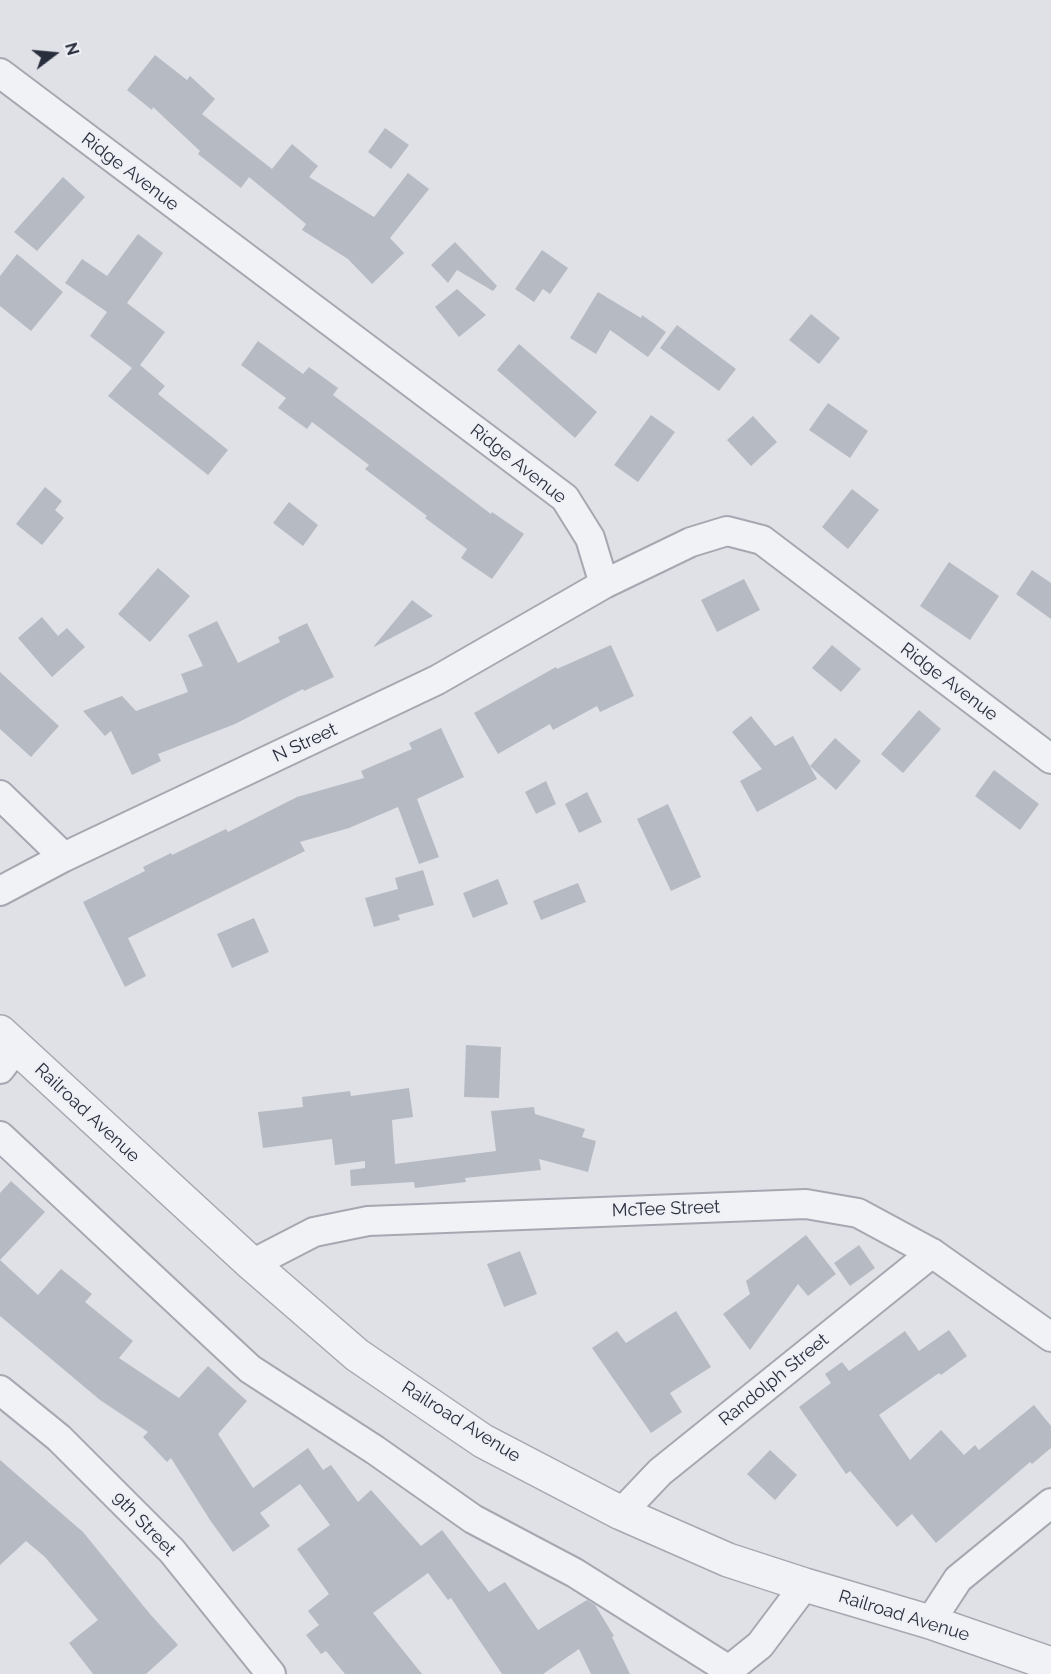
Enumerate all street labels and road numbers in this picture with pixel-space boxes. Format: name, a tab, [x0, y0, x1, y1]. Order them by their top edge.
street label: Ridge Avenue	[77, 128, 183, 216]
street label: Ridge Avenue	[466, 420, 570, 508]
street label: Ridge Avenue	[896, 638, 1002, 726]
street label: N Street	[269, 719, 341, 767]
street label: Railroad Avenue	[30, 1059, 144, 1167]
street label: McTee Street	[612, 1196, 720, 1222]
street label: Randolph Street	[715, 1329, 833, 1431]
street label: Railroad Avenue	[398, 1377, 524, 1467]
street label: 9th Street	[108, 1487, 180, 1561]
street label: Railroad Avenue	[836, 1586, 972, 1646]

